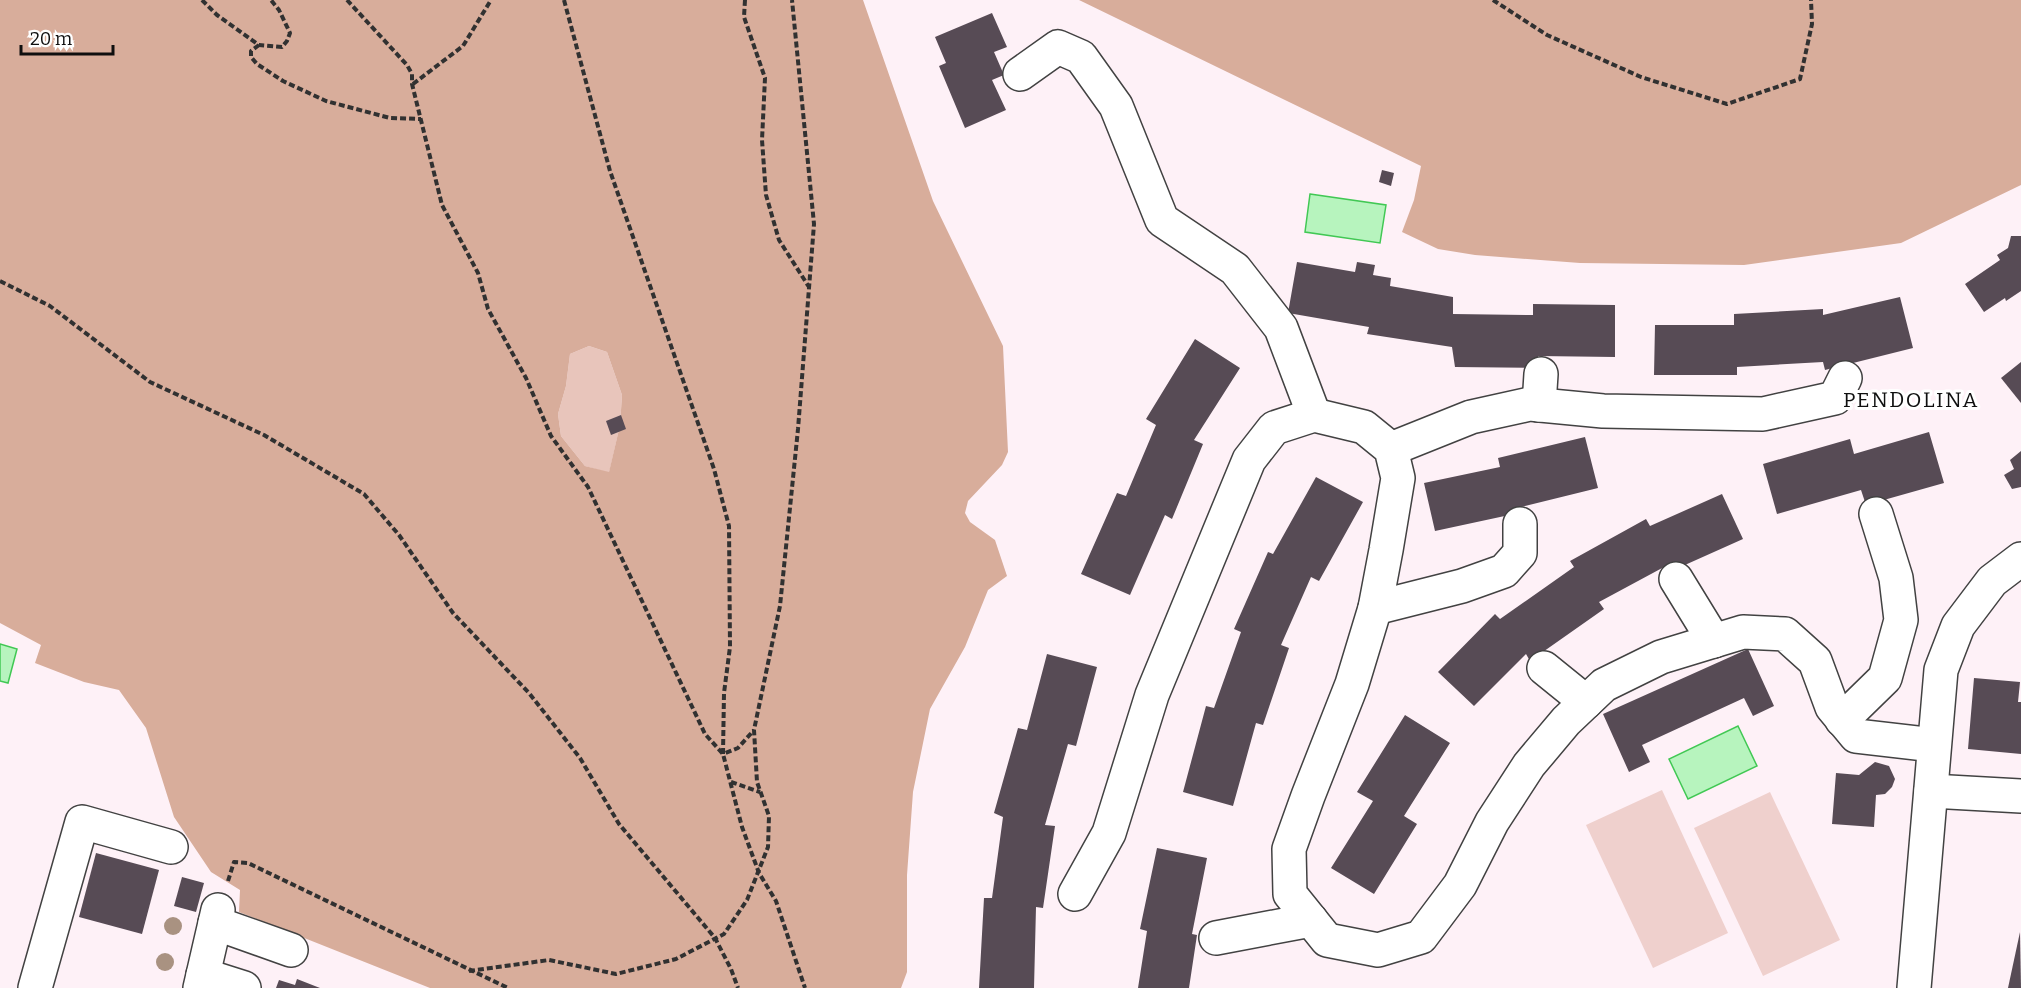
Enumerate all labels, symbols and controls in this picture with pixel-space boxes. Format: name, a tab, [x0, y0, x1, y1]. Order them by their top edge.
scale bar	[21, 18, 112, 56]
text: 20 m	[30, 28, 72, 50]
district label: PENDOLINA	[1843, 387, 1979, 413]

